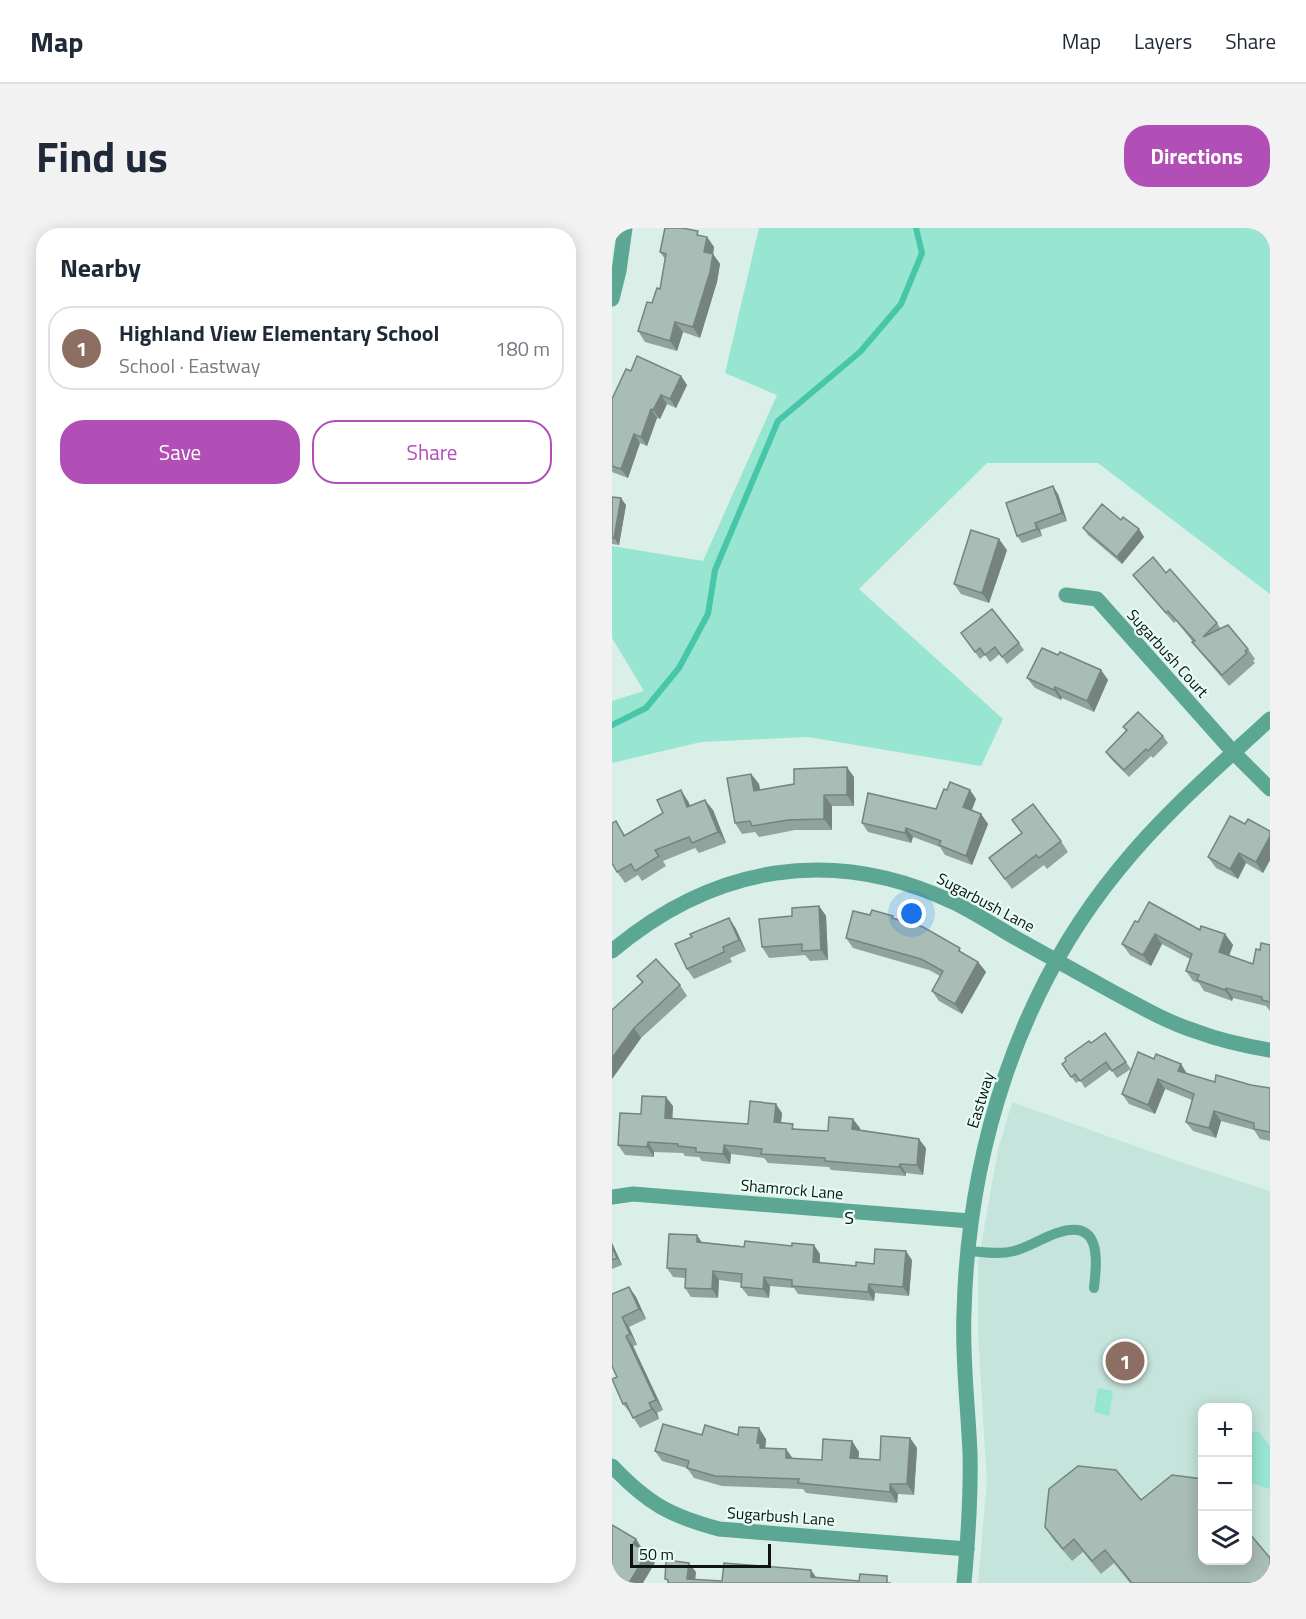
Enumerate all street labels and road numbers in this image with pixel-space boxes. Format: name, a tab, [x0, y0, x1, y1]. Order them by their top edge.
street label: Sugarbush Court	[1122, 603, 1215, 703]
street label: Sugarbush Lane	[933, 866, 1039, 938]
street label: Eastway	[960, 1069, 1000, 1131]
street label: Shamrock Lane	[740, 1173, 844, 1205]
street label: Sugarbush Lane	[726, 1500, 836, 1532]

